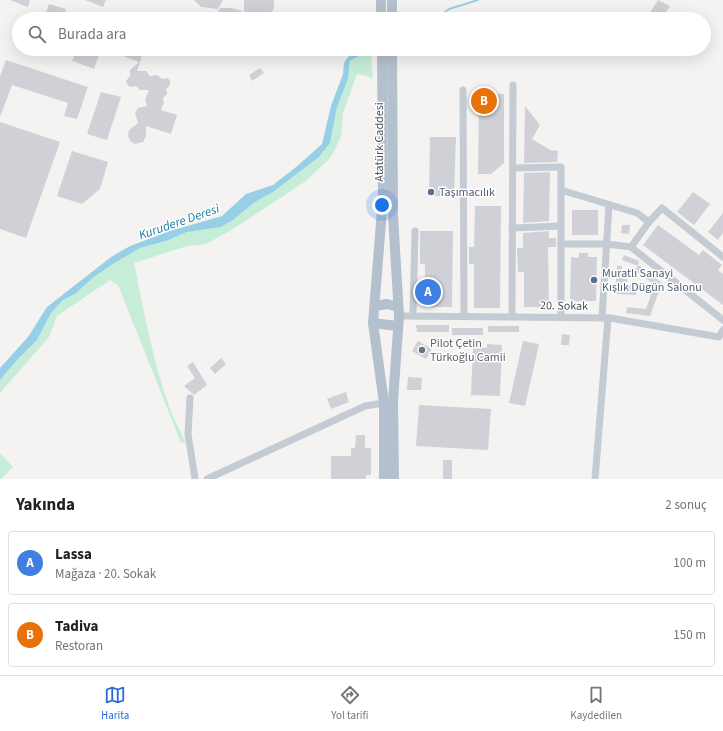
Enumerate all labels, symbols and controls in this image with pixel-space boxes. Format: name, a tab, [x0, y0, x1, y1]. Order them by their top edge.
search box	[12, 12, 711, 56]
icon: search	[26, 23, 48, 45]
text: Burada ara	[58, 24, 126, 45]
pin: B	[471, 86, 497, 116]
street label: Atatürk Caddesi	[371, 102, 388, 182]
place label: Taşımacılık	[439, 184, 495, 201]
marker: Taşımacılık	[426, 187, 436, 197]
your location	[372, 195, 392, 215]
water label: Kurudere Deresi	[136, 199, 223, 244]
place label: Muratlı Sanayi Kışlık Dügün Salonu	[602, 265, 702, 296]
marker: Muratlı Sanayi Kışlık Dügün Salonu	[589, 275, 599, 285]
pin: A	[415, 277, 441, 307]
street label: 20. Sokak	[540, 297, 588, 315]
place label: Pilot Çetin Türkoğlu Camii	[430, 335, 506, 366]
marker: Pilot Çetin Türkoğlu Camii	[417, 345, 427, 355]
text: Yakında	[16, 493, 75, 517]
text: 2 sonuç	[665, 496, 707, 514]
text: Lassa	[55, 544, 92, 565]
text: A	[26, 554, 34, 572]
text: 100 m	[673, 554, 706, 572]
text: Mağaza · 20. Sokak	[55, 565, 156, 583]
text: Tadiva	[55, 616, 98, 637]
text: B	[26, 626, 34, 644]
text: 150 m	[673, 626, 706, 644]
text: Restoran	[55, 637, 103, 655]
tab: Harita	[101, 684, 129, 723]
tab: Yol tarifi	[331, 684, 368, 723]
tab: Kaydedilen	[570, 684, 622, 723]

